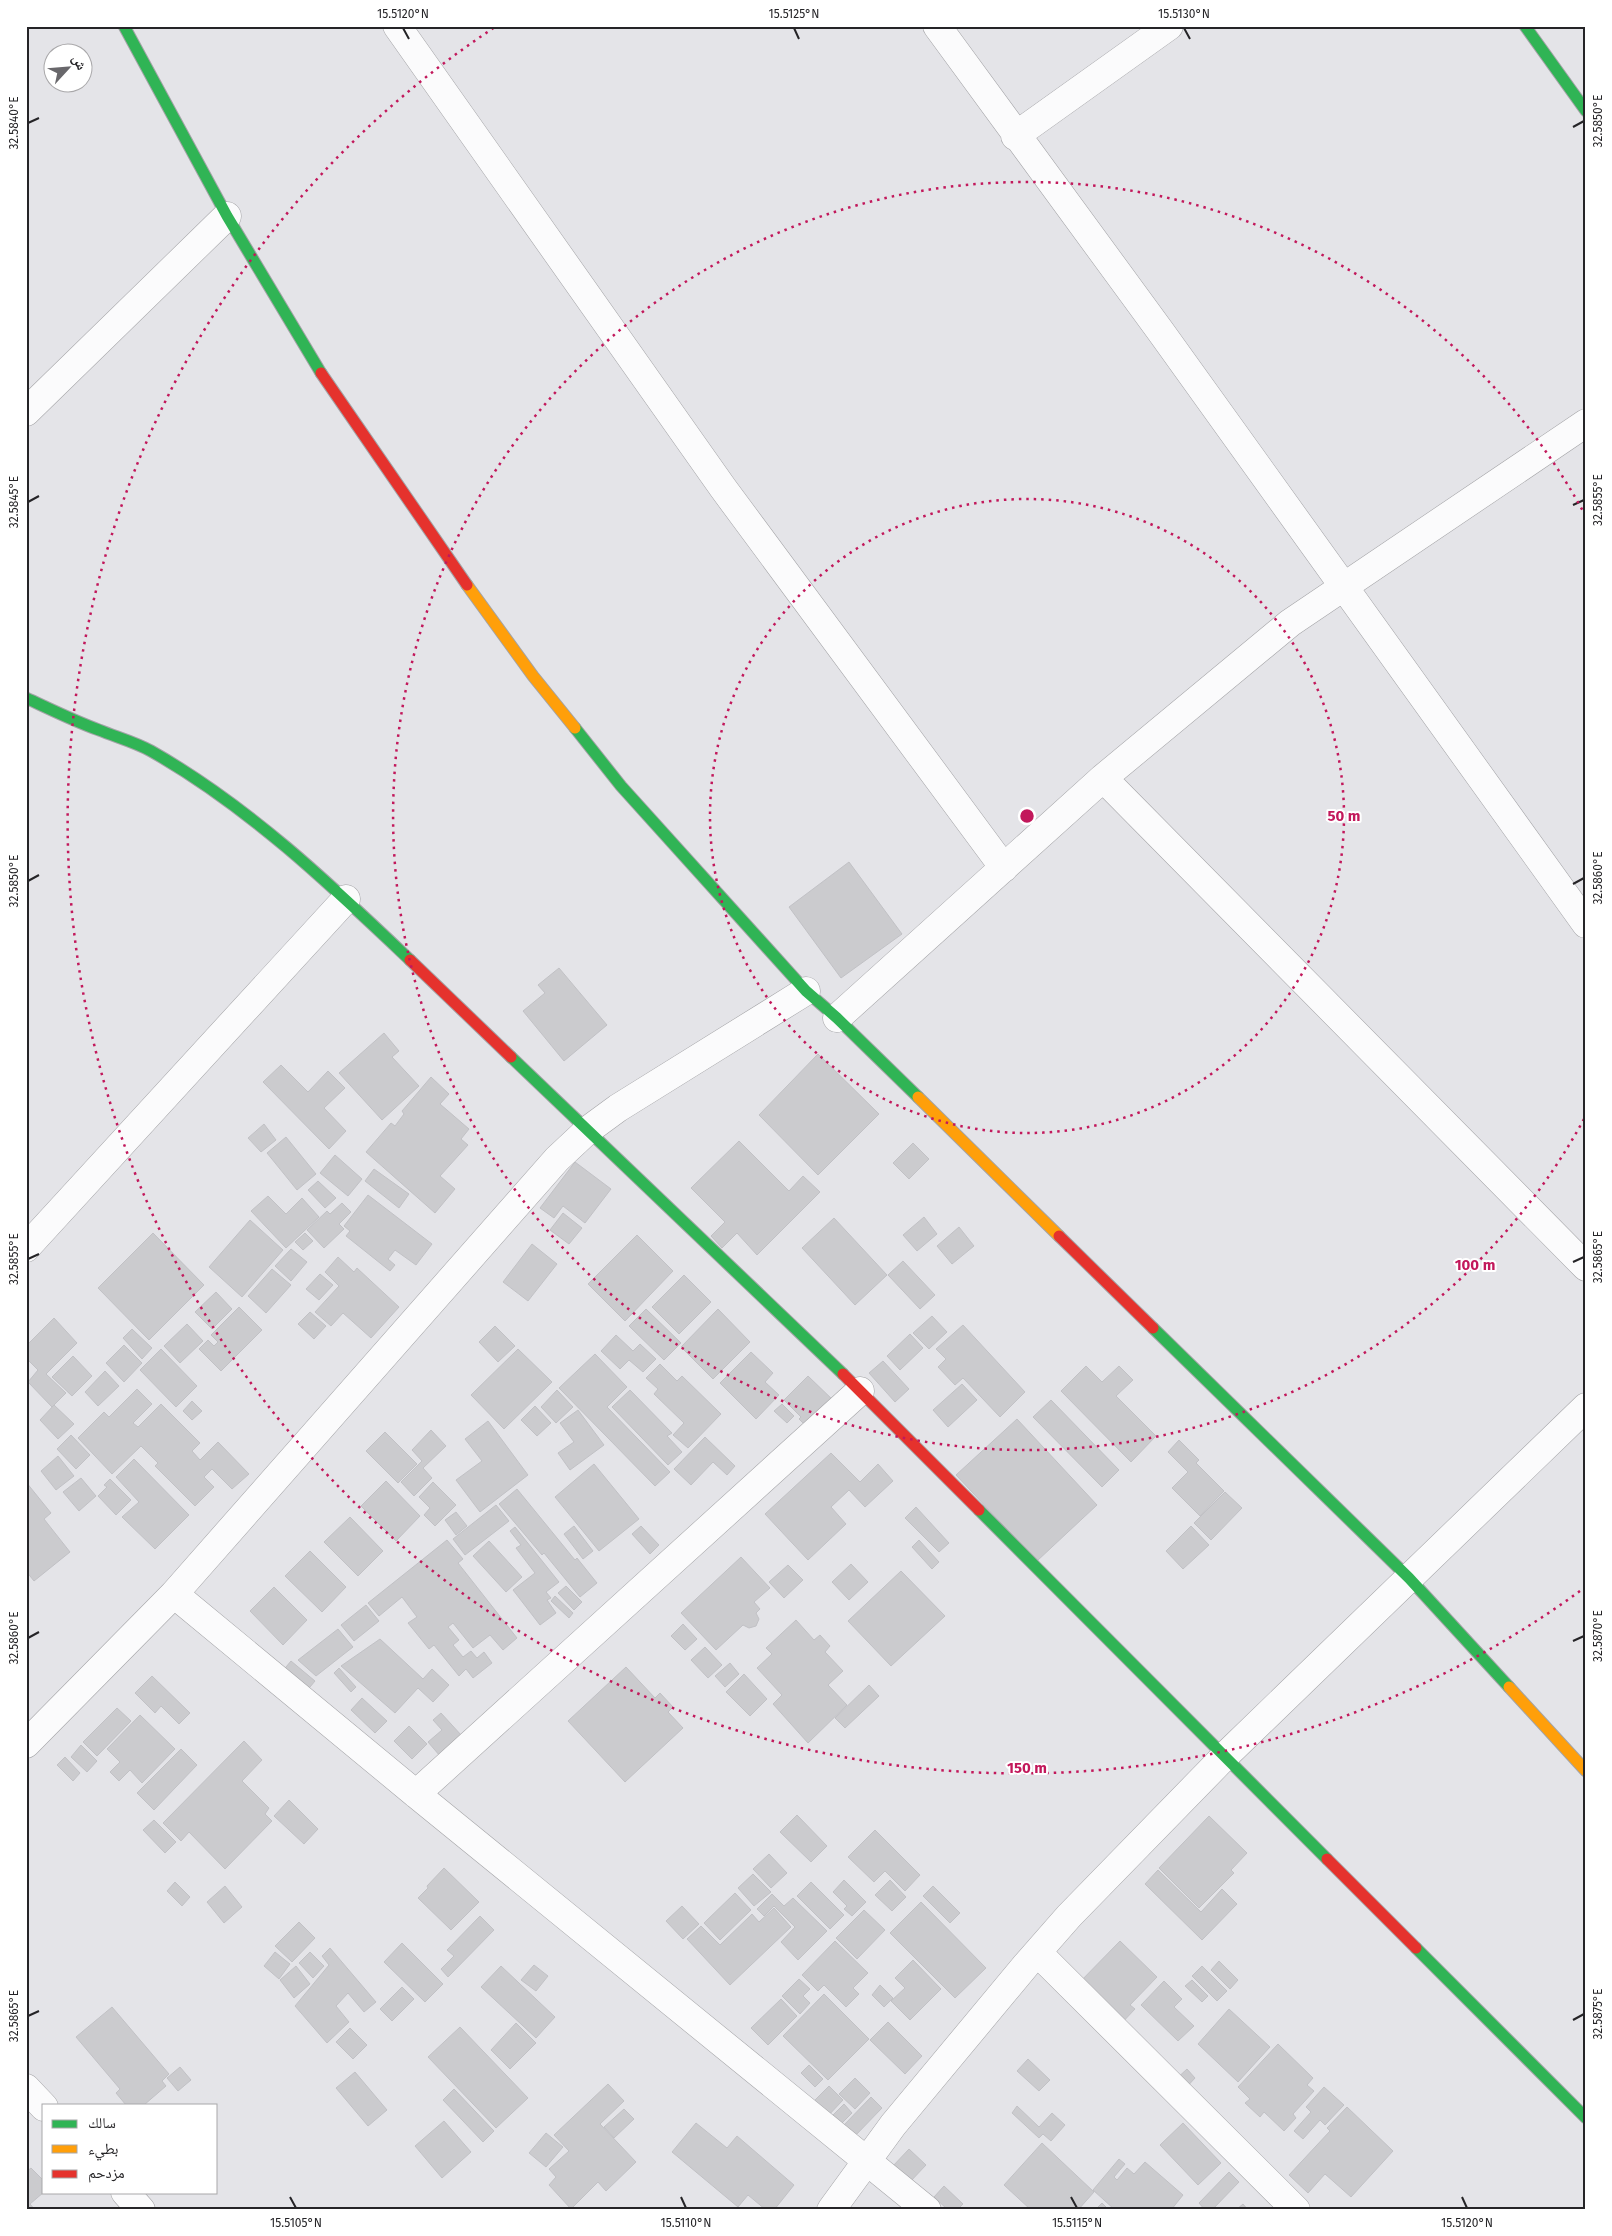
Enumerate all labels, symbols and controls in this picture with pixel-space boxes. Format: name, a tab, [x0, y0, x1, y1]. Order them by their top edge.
text: 15.5120°N	[377, 7, 429, 21]
text: 15.5125°N	[768, 7, 820, 21]
text: 15.5130°N	[1158, 7, 1210, 21]
north arrow	[42, 42, 92, 92]
text: ش	[68, 52, 90, 73]
text: 32.5850°E	[1591, 95, 1605, 147]
text: 32.5840°E	[7, 96, 21, 150]
text: 32.5855°E	[1591, 474, 1605, 526]
text: 32.5845°E	[7, 476, 21, 528]
centre of rings	[1018, 807, 1036, 825]
text: 50 m	[1327, 807, 1361, 825]
text: 32.5860°E	[1591, 851, 1605, 905]
text: 32.5850°E	[7, 855, 21, 907]
text: 32.5865°E	[1591, 1231, 1605, 1283]
text: 32.5855°E	[7, 1233, 21, 1285]
text: 100 m	[1455, 1256, 1495, 1274]
text: 32.5870°E	[1591, 1610, 1605, 1662]
text: 32.5860°E	[7, 1611, 21, 1665]
text: 150 m	[1007, 1759, 1047, 1777]
text: 32.5875°E	[1591, 1989, 1605, 2040]
text: 32.5865°E	[7, 1990, 21, 2042]
legend	[42, 2104, 218, 2194]
text: سالك	[88, 2114, 116, 2132]
text: بطيء	[88, 2140, 118, 2161]
text: مزدحم	[88, 2164, 125, 2183]
text: 15.5105°N	[270, 2216, 322, 2230]
text: 15.5110°N	[660, 2216, 712, 2230]
text: 15.5115°N	[1052, 2216, 1102, 2230]
text: 15.5120°N	[1441, 2216, 1493, 2230]

